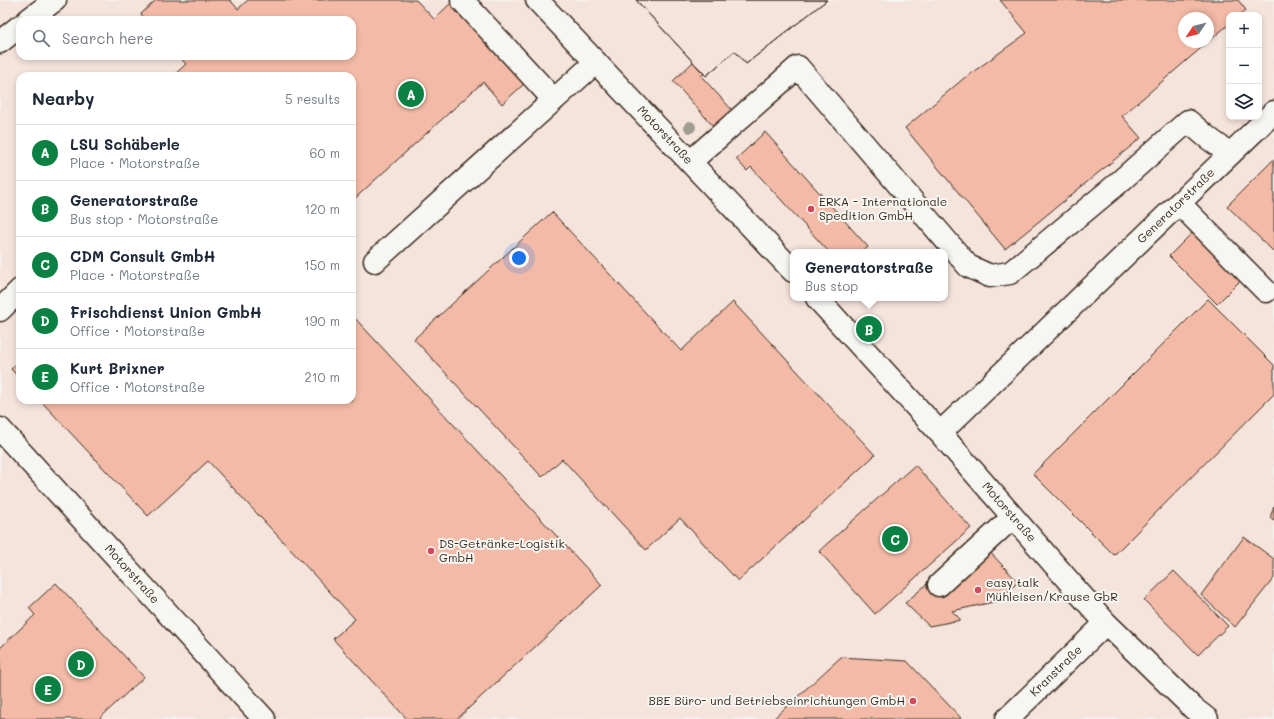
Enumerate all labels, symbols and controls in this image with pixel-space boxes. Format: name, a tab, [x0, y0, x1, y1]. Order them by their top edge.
north arrow	[1178, 12, 1214, 48]
map controls	[1226, 12, 1262, 120]
button: +	[1226, 12, 1262, 48]
search box	[16, 16, 356, 60]
icon: search	[30, 27, 52, 49]
text: Search here	[62, 28, 153, 48]
button: −	[1226, 48, 1262, 84]
pin: A	[398, 79, 424, 109]
button: layers	[1226, 84, 1262, 120]
text: Nearby	[32, 87, 94, 109]
text: 5 results	[285, 90, 340, 107]
street label: Motorstraße	[634, 102, 697, 167]
text: LSU Schäberle	[70, 134, 180, 154]
text: A	[40, 144, 50, 161]
text: 60 m	[310, 144, 340, 161]
text: Place · Motorstraße	[70, 154, 200, 171]
street label: Generatorstraße	[1133, 164, 1218, 246]
text: Generatorstraße	[70, 190, 198, 210]
place label: ERKA - Internationale Spedition GmbH	[819, 193, 947, 223]
text: B	[41, 200, 49, 217]
text: 120 m	[304, 200, 340, 217]
marker: ERKA - Internationale Spedition GmbH	[806, 204, 816, 214]
text: Bus stop · Motorstraße	[70, 210, 218, 227]
text: CDM Consult GmbH	[70, 246, 216, 266]
your location	[509, 248, 529, 268]
popup	[790, 249, 948, 301]
text: C	[40, 256, 50, 273]
text: 150 m	[304, 256, 340, 273]
text: Generatorstraße	[805, 257, 933, 277]
text: Place · Motorstraße	[70, 266, 200, 283]
text: Bus stop	[805, 277, 858, 294]
text: Frischdienst Union GmbH	[70, 302, 262, 322]
text: D	[40, 312, 50, 329]
text: 190 m	[304, 312, 340, 329]
pin: B	[856, 314, 882, 344]
text: Office · Motorstraße	[70, 322, 205, 339]
text: Kurt Brixner	[70, 358, 165, 378]
text: E	[41, 368, 49, 385]
text: 210 m	[304, 368, 340, 385]
text: Office · Motorstraße	[70, 378, 205, 395]
street label: Motorstraße	[979, 478, 1040, 545]
pin: C	[882, 524, 908, 554]
place label: DS-Getränke-Logistik GmbH	[439, 535, 565, 565]
street label: Motorstraße	[102, 540, 164, 606]
marker: DS-Getränke-Logistik GmbH	[426, 546, 436, 556]
place label: easy talk Mühleisen/Krause GbR	[986, 574, 1118, 604]
marker: easy talk Mühleisen/Krause GbR	[973, 585, 983, 595]
street label: Kranstraße	[1026, 641, 1085, 699]
pin: D	[68, 649, 94, 679]
pin: E	[35, 674, 61, 704]
place label: BBE Büro- und Betriebseinrichtungen GmbH	[649, 692, 905, 708]
marker: BBE Büro- und Betriebseinrichtungen GmbH	[908, 696, 918, 706]

